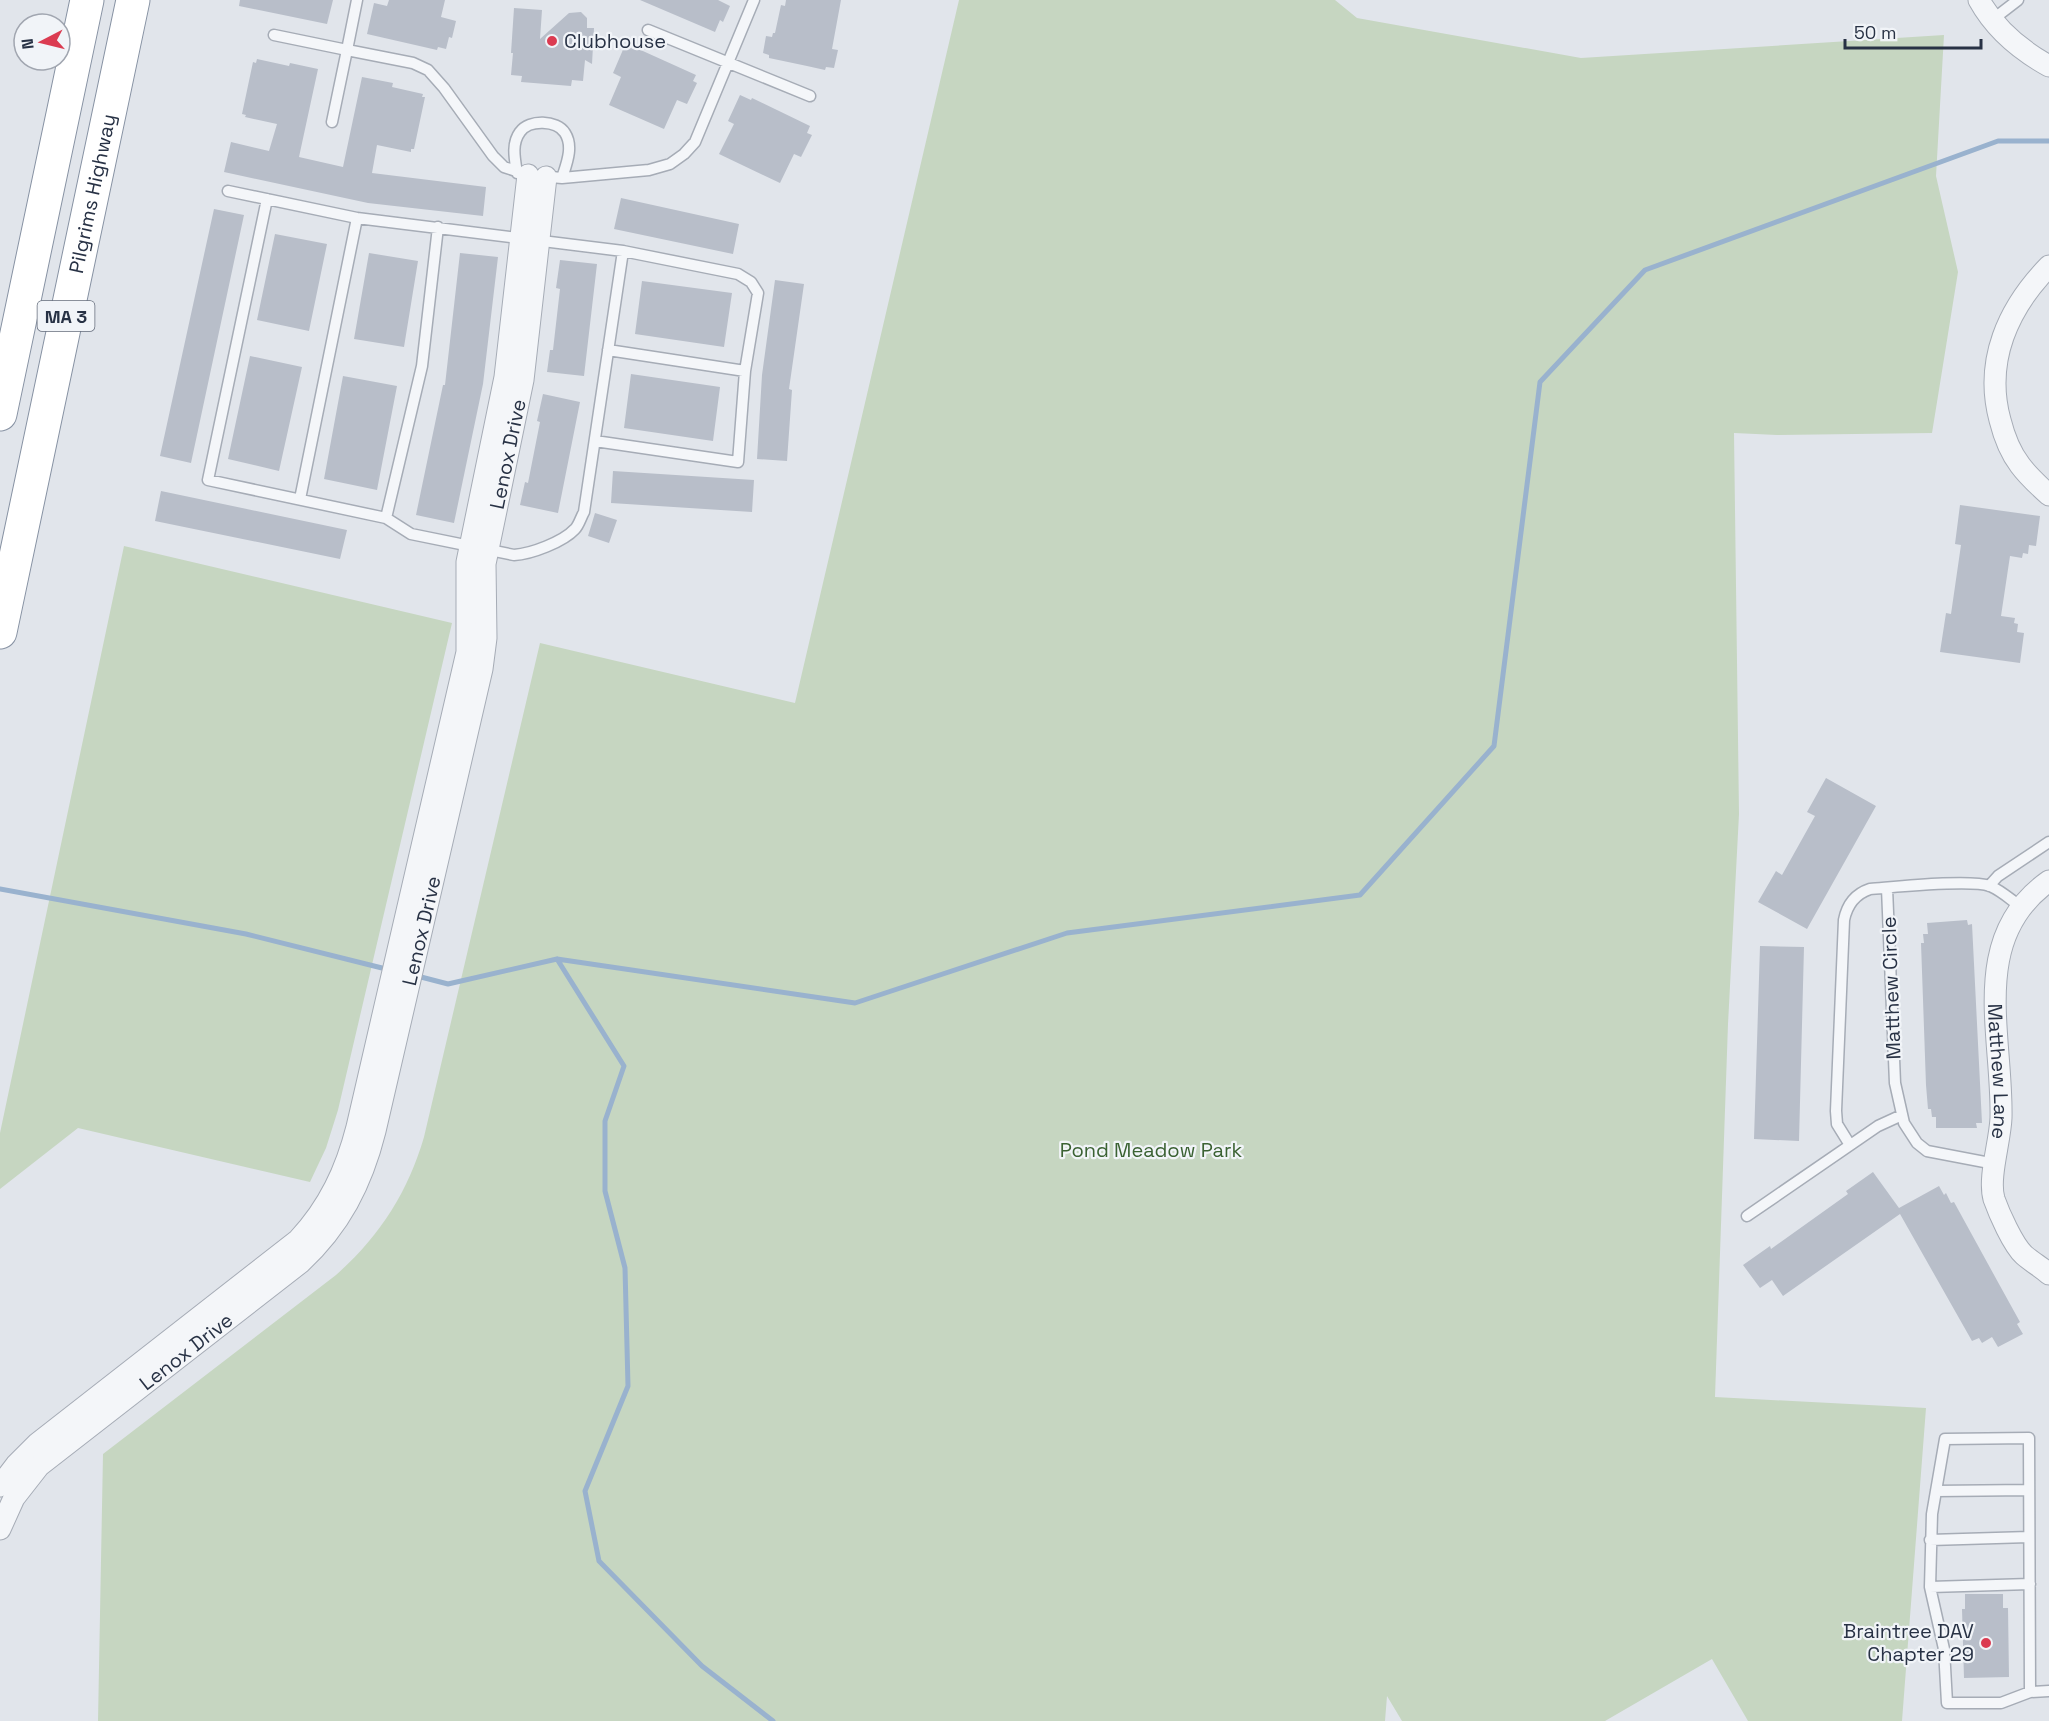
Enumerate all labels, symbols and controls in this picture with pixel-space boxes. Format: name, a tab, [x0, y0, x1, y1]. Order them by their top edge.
north arrow	[12, 12, 72, 72]
scale bar	[1845, 12, 1982, 50]
text: 50 m	[1854, 21, 1896, 44]
place label: Clubhouse	[564, 28, 666, 54]
marker: Clubhouse	[545, 34, 559, 48]
text: N	[17, 37, 39, 50]
street label: Pilgrims Highway	[63, 111, 122, 276]
road number: MA 3	[38, 301, 94, 331]
street label: Lenox Drive	[484, 397, 532, 511]
street label: Lenox Drive	[396, 873, 447, 988]
street label: Matthew Circle	[1876, 916, 1906, 1060]
street label: Matthew Lane	[1982, 1003, 2014, 1141]
park label: Pond Meadow Park	[1060, 1137, 1242, 1163]
street label: Lenox Drive	[134, 1307, 238, 1396]
place label: Braintree DAV Chapter 29	[1843, 1618, 1974, 1667]
marker: Braintree DAV Chapter 29	[1979, 1636, 1993, 1650]

